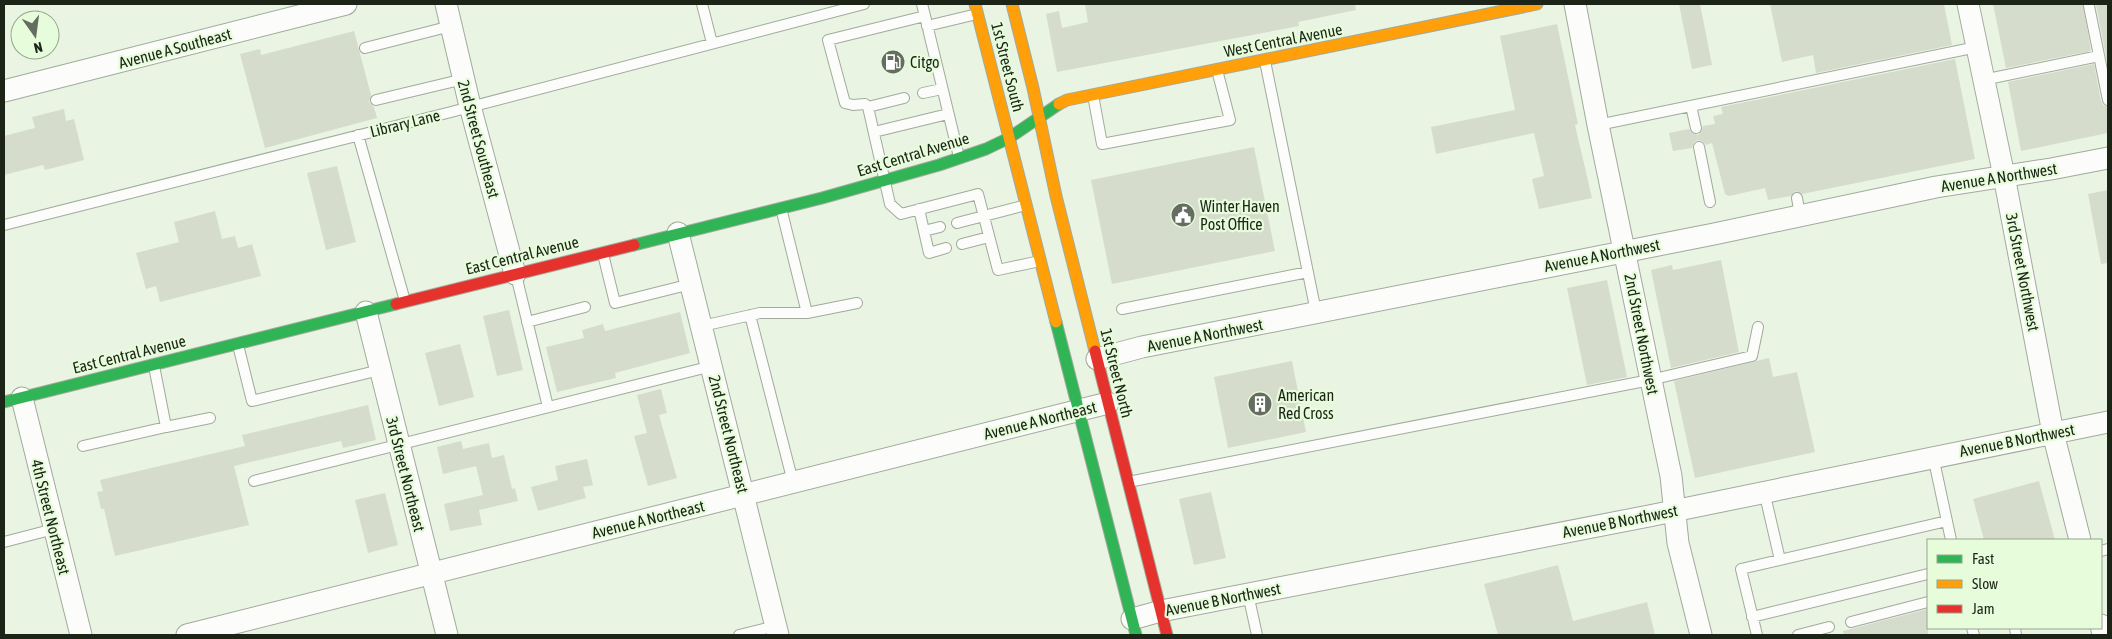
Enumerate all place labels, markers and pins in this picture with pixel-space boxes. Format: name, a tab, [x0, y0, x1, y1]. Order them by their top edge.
fuel station icon: Citgo	[880, 49, 906, 75]
place label: Citgo	[910, 53, 940, 72]
place label: Winter Haven Post Office	[1200, 197, 1280, 233]
public building icon: Winter Haven Post Office	[1170, 202, 1196, 228]
place label: American Red Cross	[1278, 386, 1334, 422]
building icon: American Red Cross	[1247, 391, 1273, 417]

